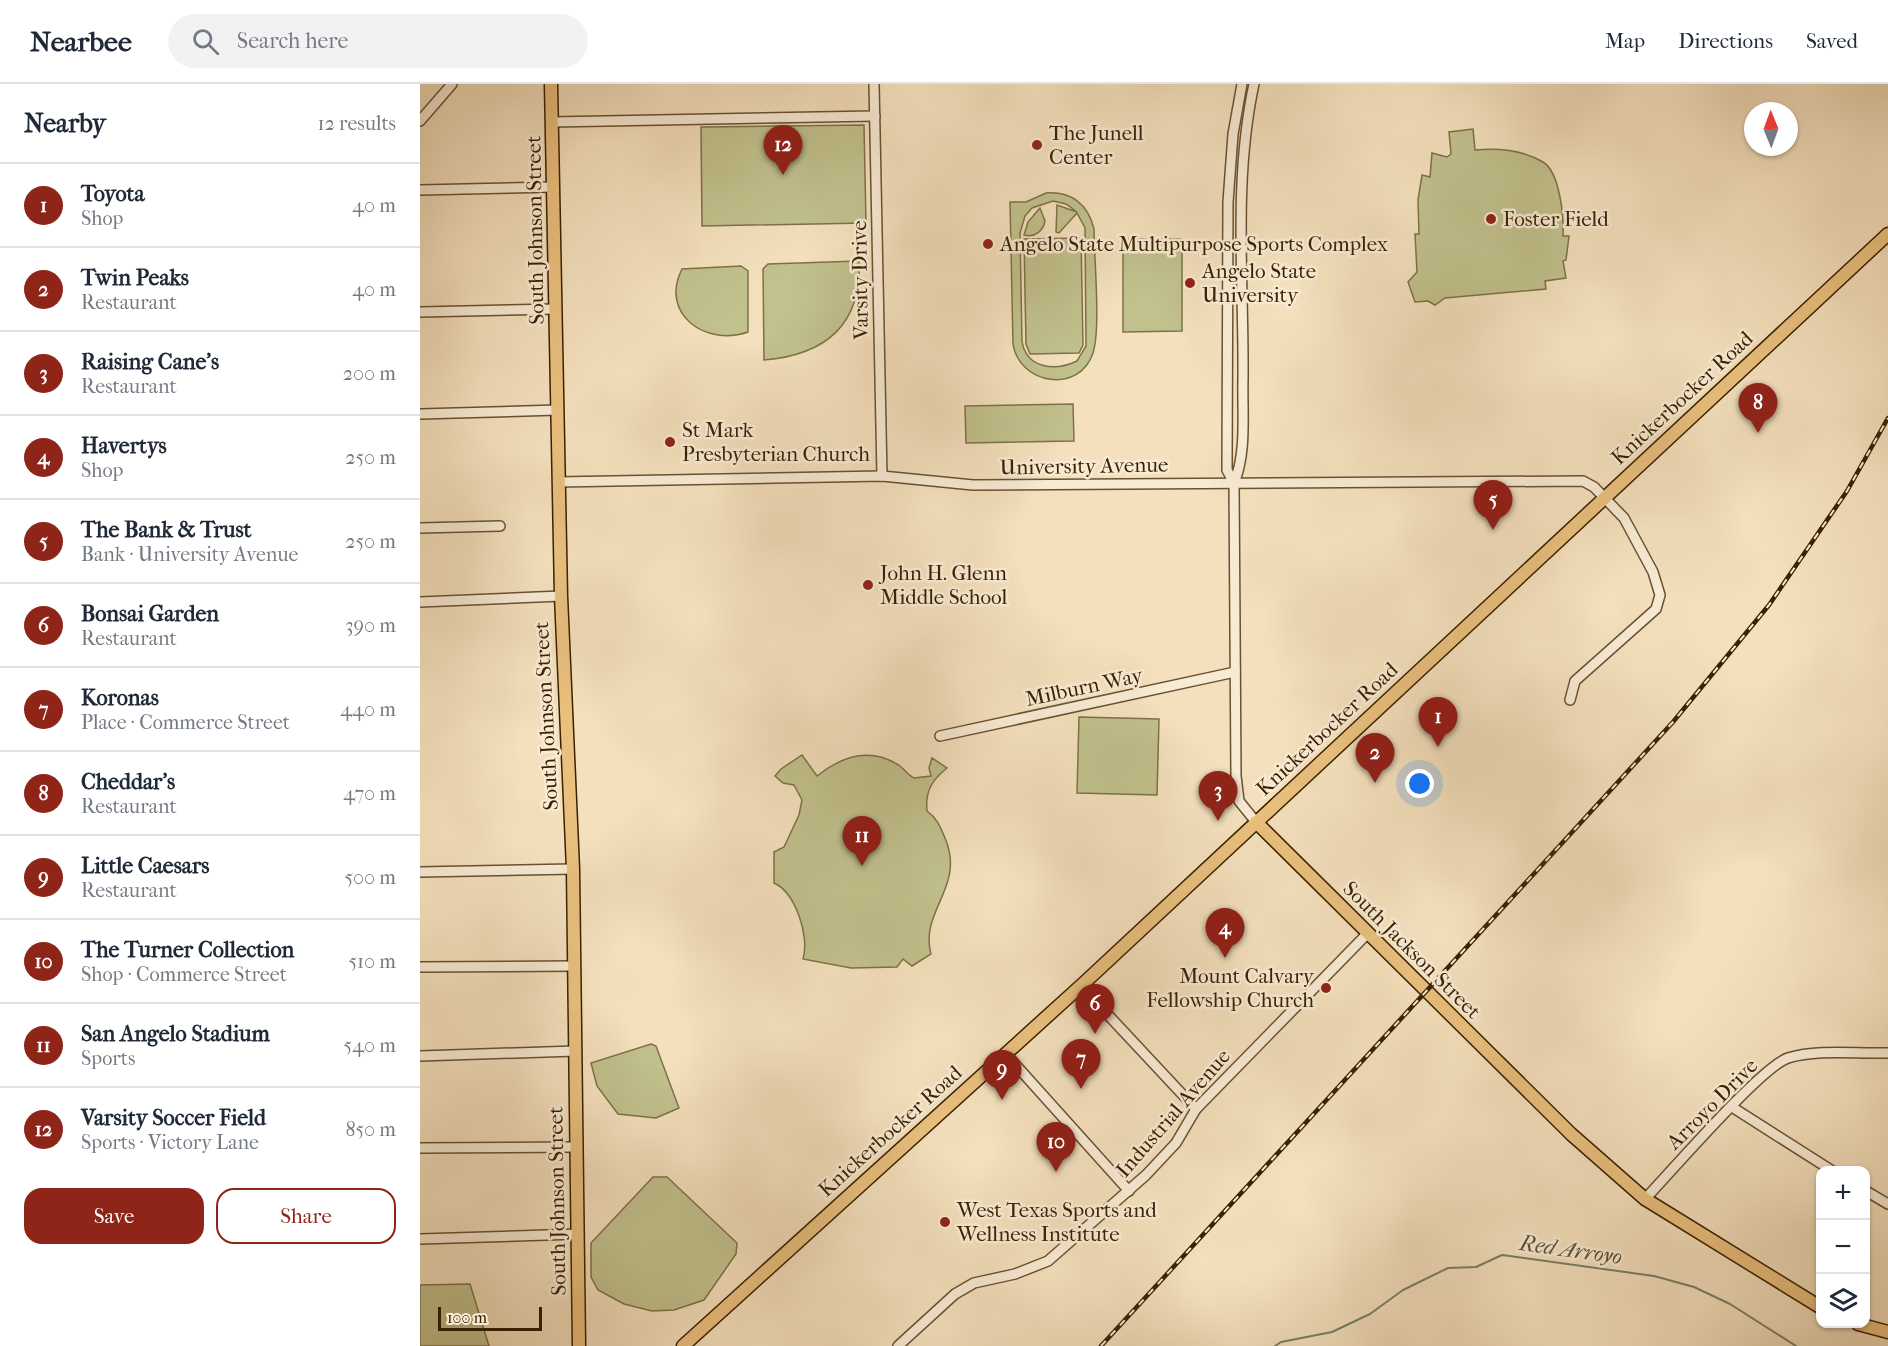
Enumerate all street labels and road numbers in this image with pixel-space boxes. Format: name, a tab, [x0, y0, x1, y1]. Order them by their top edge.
street label: South Johnson Street	[521, 135, 549, 325]
street label: Varsity Drive	[847, 220, 873, 341]
street label: Knickerbocker Road	[1606, 326, 1758, 470]
street label: University Avenue	[1000, 453, 1168, 479]
street label: South Johnson Street	[529, 620, 563, 811]
street label: Knickerbocker Road	[1251, 657, 1403, 801]
street label: Milburn Way	[1023, 663, 1146, 711]
street label: South Jackson Street	[1338, 876, 1486, 1024]
street label: Industrial Avenue	[1111, 1044, 1235, 1182]
street label: Arroyo Drive	[1661, 1054, 1762, 1155]
street label: Knickerbocker Road	[813, 1060, 967, 1202]
street label: South Johnson Street	[543, 1106, 571, 1296]

